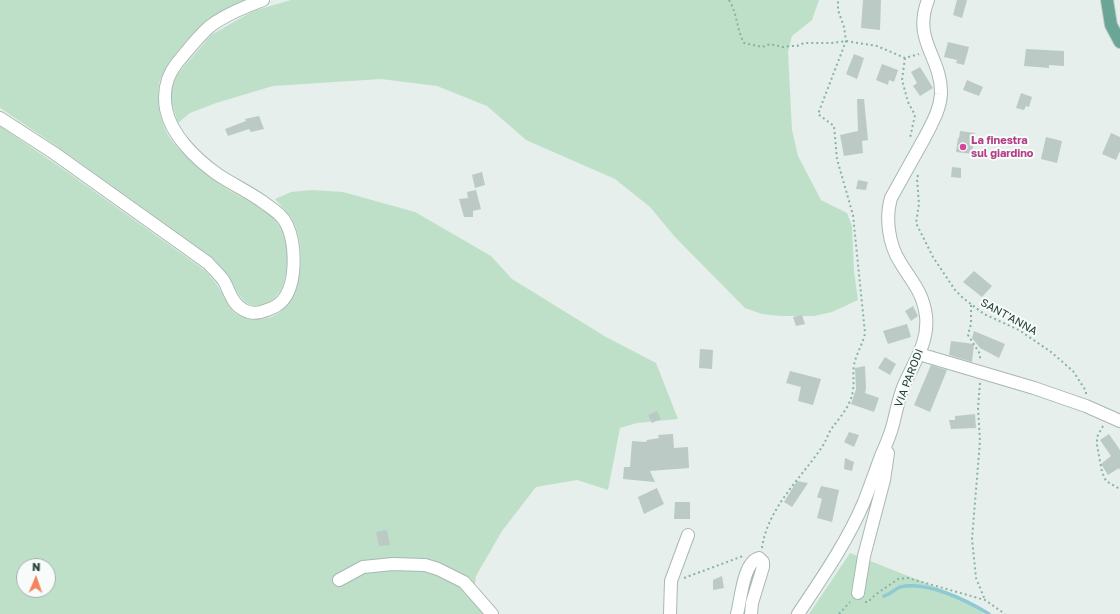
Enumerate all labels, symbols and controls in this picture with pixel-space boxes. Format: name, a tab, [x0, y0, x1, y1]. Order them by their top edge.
place label: La finestra sul giardino	[971, 134, 1033, 160]
marker: La finestra sul giardino	[958, 142, 968, 152]
street label: SANT'ANNA	[978, 296, 1040, 338]
street label: VIA PARODI	[892, 347, 926, 409]
north arrow	[16, 558, 56, 598]
text: N	[32, 560, 41, 573]

